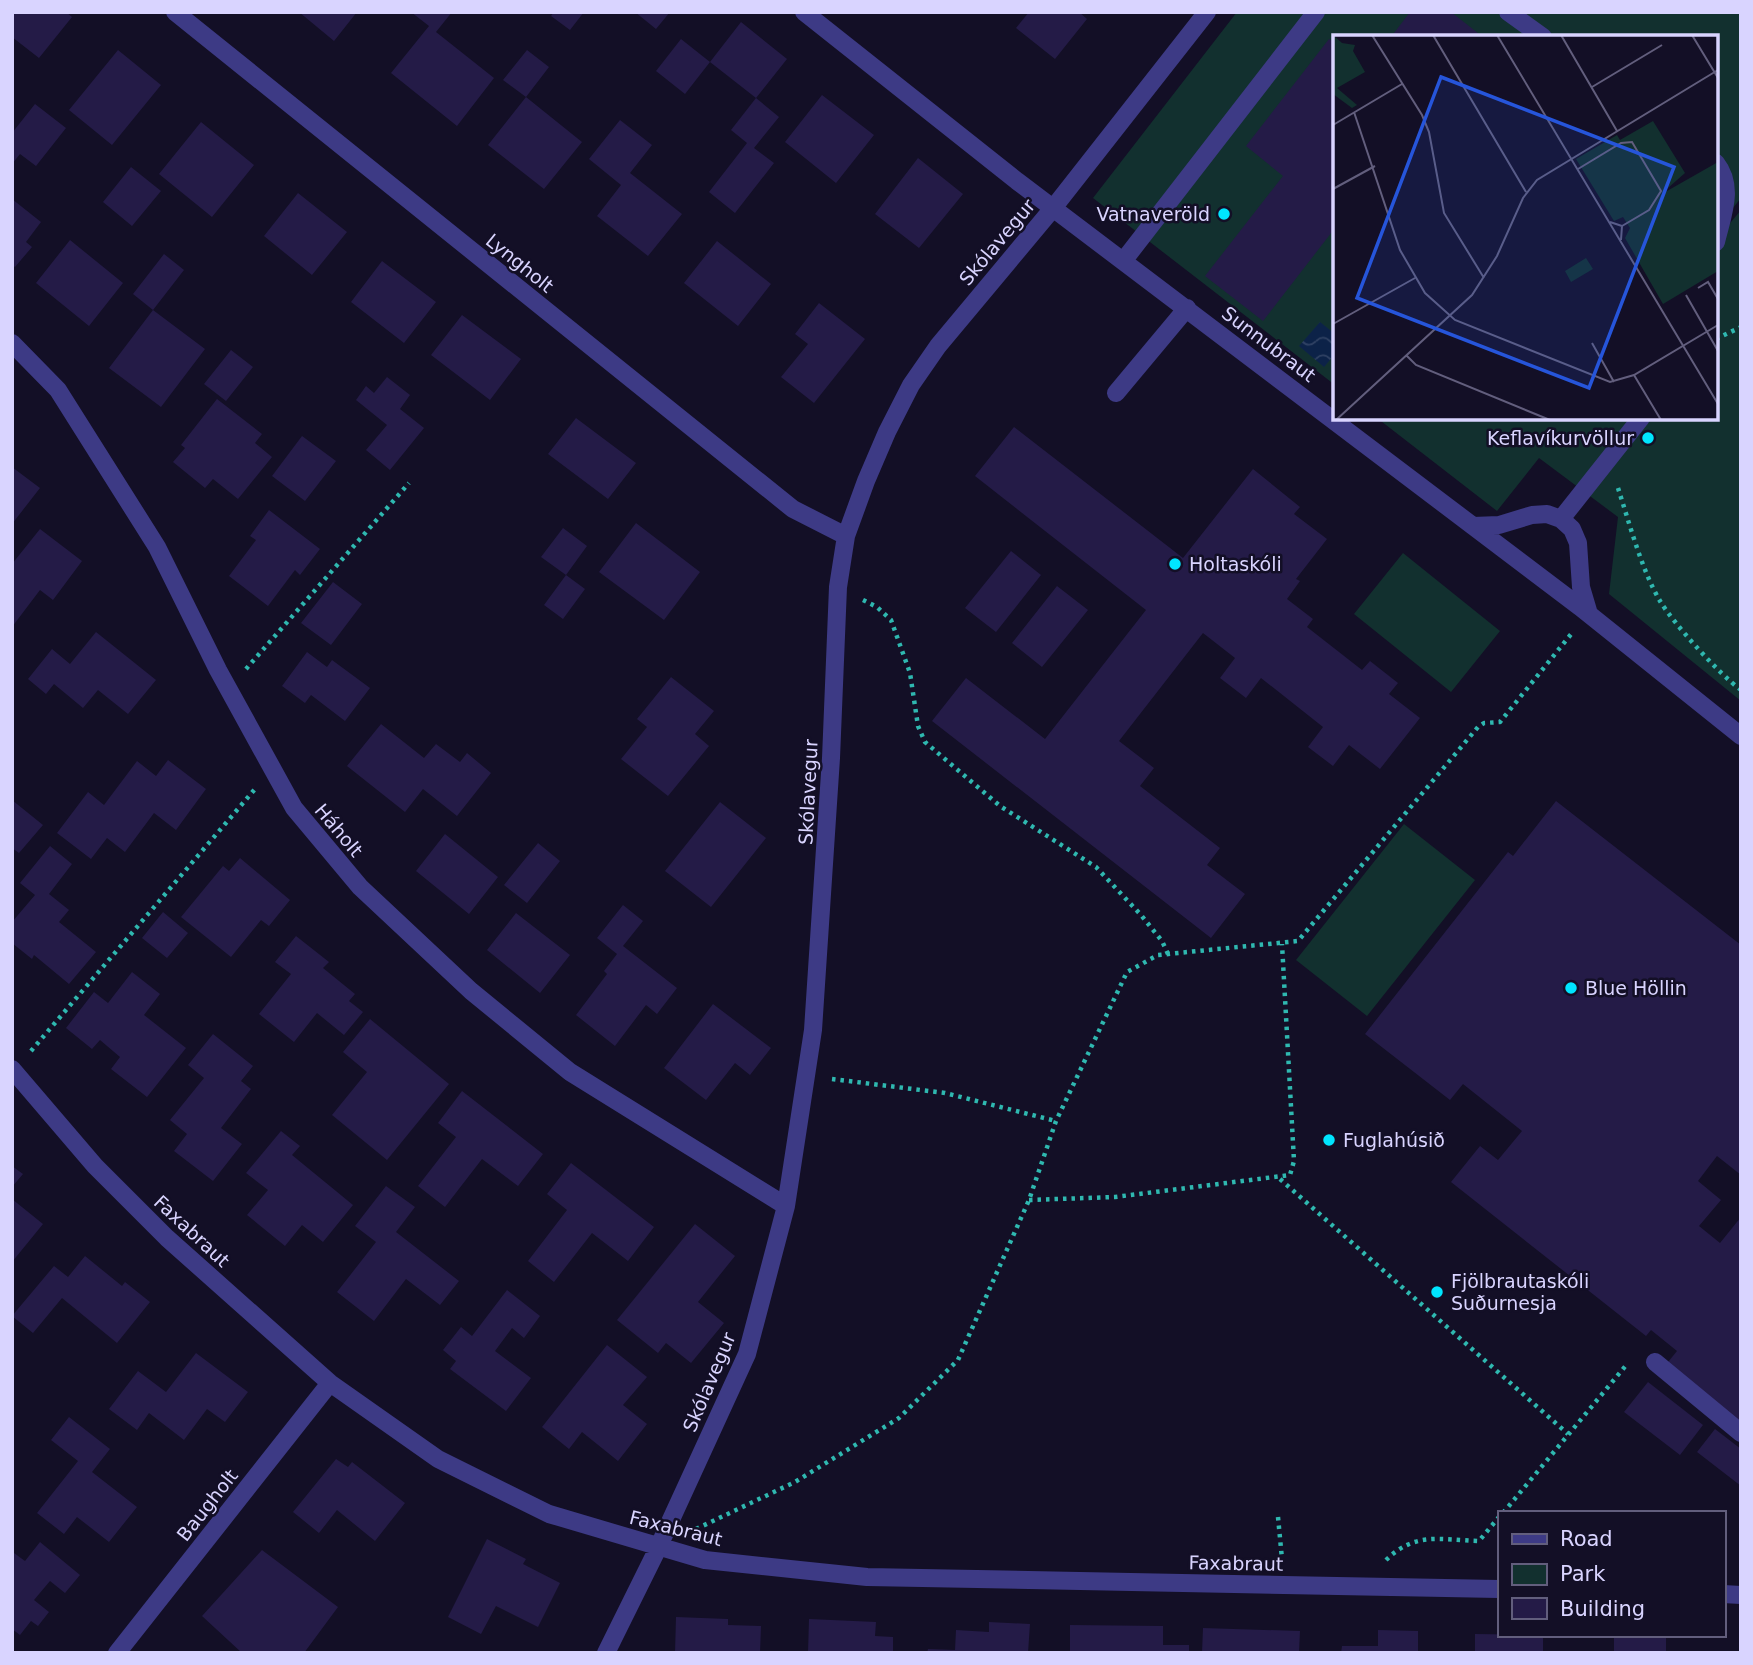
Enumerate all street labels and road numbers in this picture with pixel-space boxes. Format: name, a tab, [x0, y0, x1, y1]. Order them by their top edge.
street label: Skólavegur	[955, 194, 1040, 290]
street label: Lyngholt	[482, 229, 558, 297]
street label: Sunnubraut	[1218, 302, 1320, 386]
street label: Skólavegur	[794, 738, 822, 845]
street label: Háholt	[311, 799, 367, 861]
street label: Faxabraut	[150, 1191, 234, 1271]
street label: Skólavegur	[678, 1329, 740, 1435]
street label: Baugholt	[172, 1465, 242, 1545]
street label: Faxabraut	[627, 1506, 725, 1550]
street label: Faxabraut	[1188, 1551, 1284, 1575]

